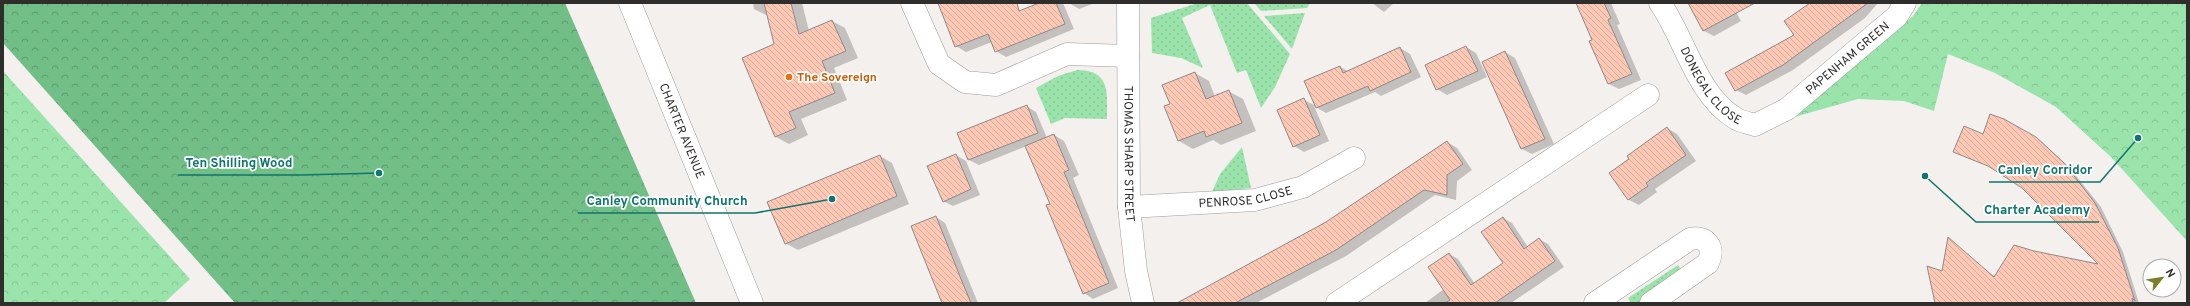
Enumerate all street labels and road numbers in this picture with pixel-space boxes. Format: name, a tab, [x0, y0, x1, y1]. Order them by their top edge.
street label: PAPENHAM GREEN	[1803, 19, 1893, 99]
street label: DONEGAL CLOSE	[1676, 44, 1744, 129]
street label: CHARTER AVENUE	[654, 81, 708, 181]
street label: THOMAS SHARP STREET	[1119, 86, 1138, 223]
street label: PENROSE CLOSE	[1198, 183, 1294, 212]

